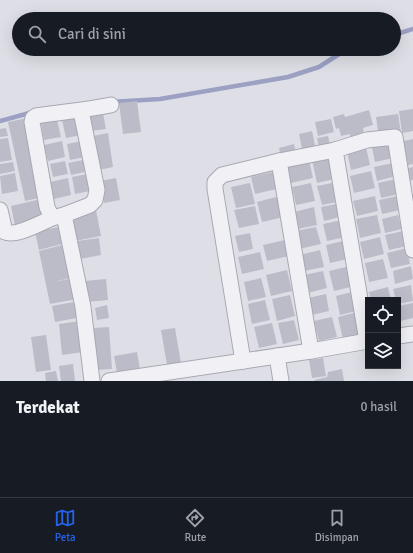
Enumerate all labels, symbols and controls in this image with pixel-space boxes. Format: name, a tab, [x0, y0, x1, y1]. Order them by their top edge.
search box	[12, 12, 401, 56]
icon: search	[26, 23, 48, 45]
text: Cari di sini	[58, 25, 126, 43]
map controls	[365, 297, 401, 369]
button: locate	[365, 297, 401, 333]
button: layers	[365, 333, 401, 369]
text: Terdekat	[16, 397, 80, 418]
text: 0 hasil	[360, 399, 397, 415]
tab: Peta	[54, 507, 76, 544]
tab: Rute	[184, 507, 206, 544]
tab: Disimpan	[315, 507, 359, 544]

